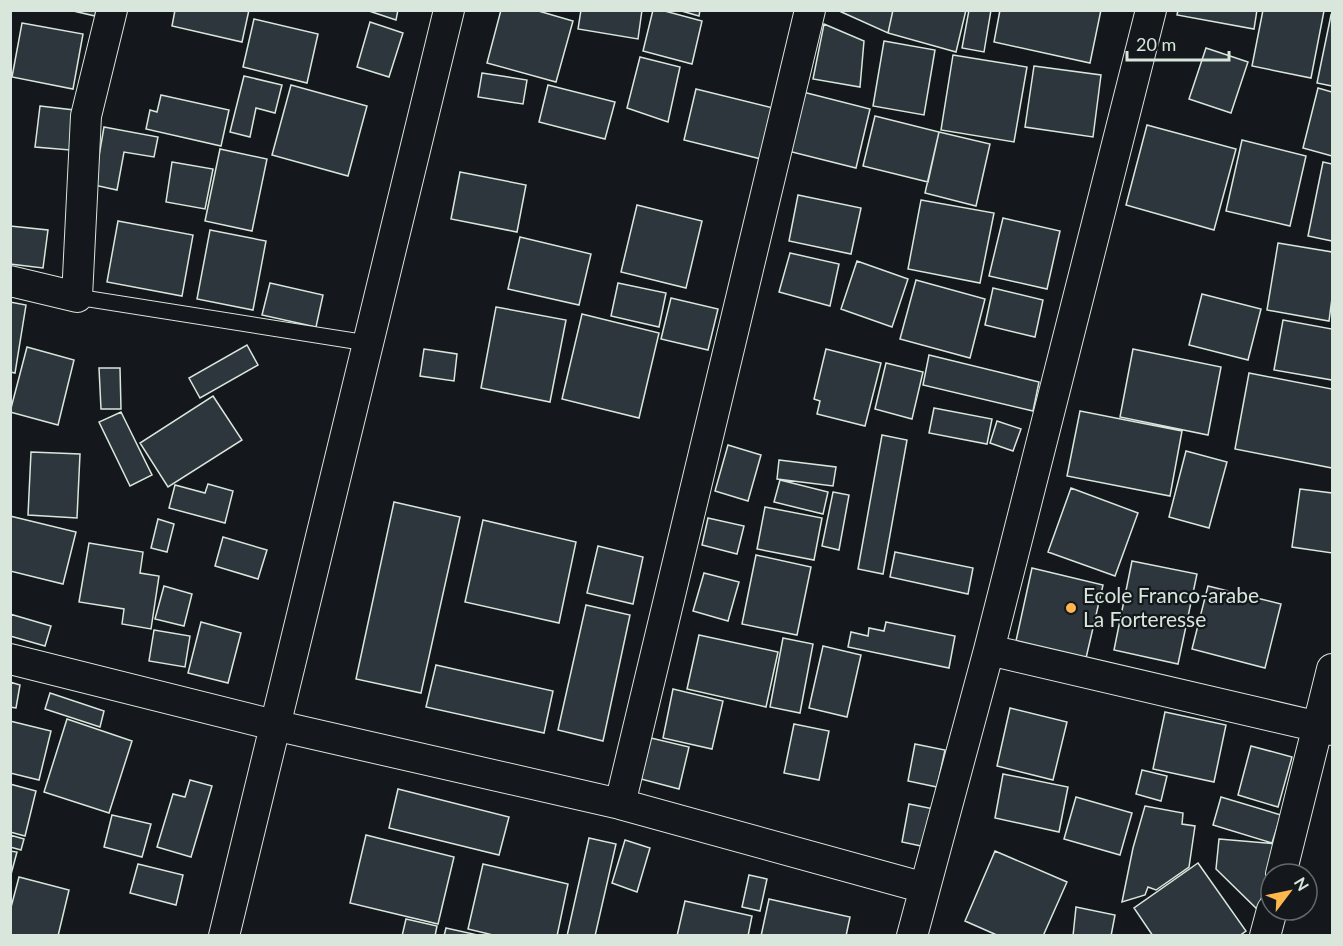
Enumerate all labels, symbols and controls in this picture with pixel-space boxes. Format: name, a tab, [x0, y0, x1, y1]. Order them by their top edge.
scale bar	[1127, 24, 1229, 62]
text: 20 m	[1136, 33, 1176, 55]
place label: Ecole Franco-arabe La Forteresse	[1083, 582, 1259, 631]
marker: Ecole Franco-arabe La Forteresse	[1064, 601, 1078, 615]
north arrow	[1259, 862, 1319, 922]
text: N	[1291, 874, 1313, 894]

